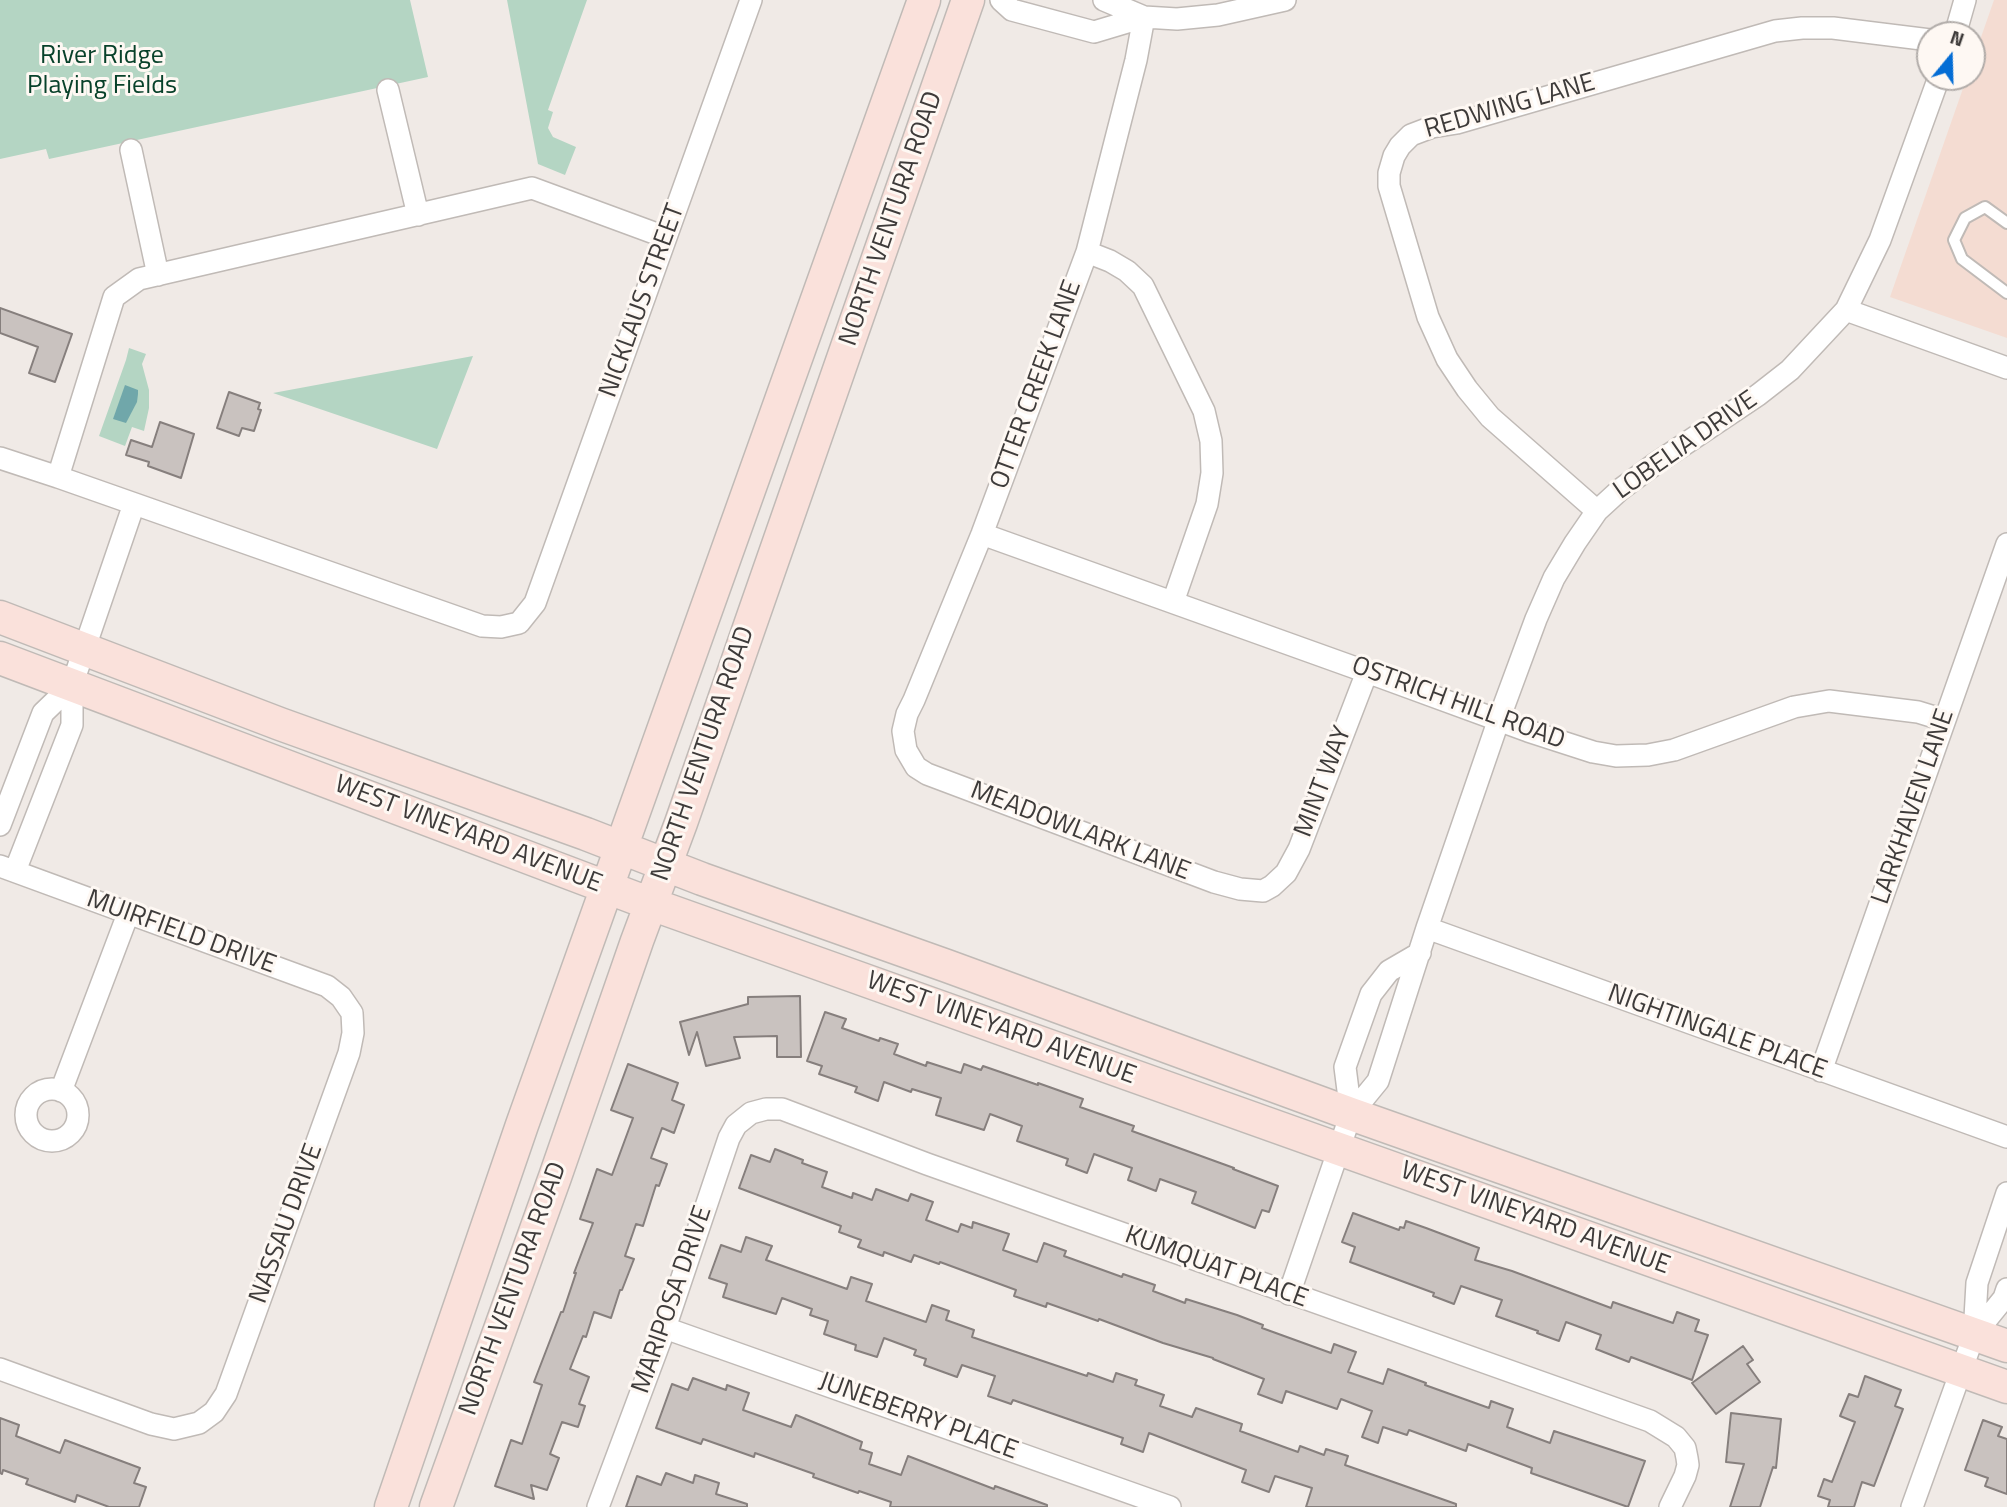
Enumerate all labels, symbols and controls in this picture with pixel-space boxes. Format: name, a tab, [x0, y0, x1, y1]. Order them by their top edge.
north arrow	[1916, 21, 1986, 91]
text: N	[1946, 22, 1968, 53]
park label: River Ridge Playing Fields	[27, 41, 177, 102]
street label: REDWING LANE	[1421, 68, 1599, 146]
street label: NORTH VENTURA ROAD	[834, 88, 950, 350]
street label: NICKLAUS STREET	[594, 200, 692, 402]
street label: OTTER CREEK LANE	[985, 277, 1089, 493]
street label: LOBELIA DRIVE	[1608, 385, 1764, 507]
street label: NORTH VENTURA ROAD	[646, 623, 762, 885]
street label: OSTRICH HILL ROAD	[1347, 651, 1569, 757]
street label: LARKHAVEN LANE	[1866, 706, 1962, 908]
street label: MINT WAY	[1289, 722, 1359, 842]
street label: WEST VINEYARD AVENUE	[330, 770, 606, 900]
street label: MEADOWLARK LANE	[966, 776, 1194, 888]
street label: MUIRFIELD DRIVE	[82, 884, 280, 982]
street label: WEST VINEYARD AVENUE	[862, 966, 1140, 1092]
street label: NIGHTINGALE PLACE	[1603, 979, 1831, 1087]
street label: NASSAU DRIVE	[244, 1140, 330, 1308]
street label: WEST VINEYARD AVENUE	[1396, 1156, 1674, 1282]
street label: NORTH VENTURA ROAD	[454, 1158, 574, 1420]
street label: MARIPOSA DRIVE	[626, 1202, 720, 1398]
street label: KUMQUAT PLACE	[1120, 1220, 1312, 1316]
street label: JUNEBERRY PLACE	[814, 1367, 1022, 1467]

